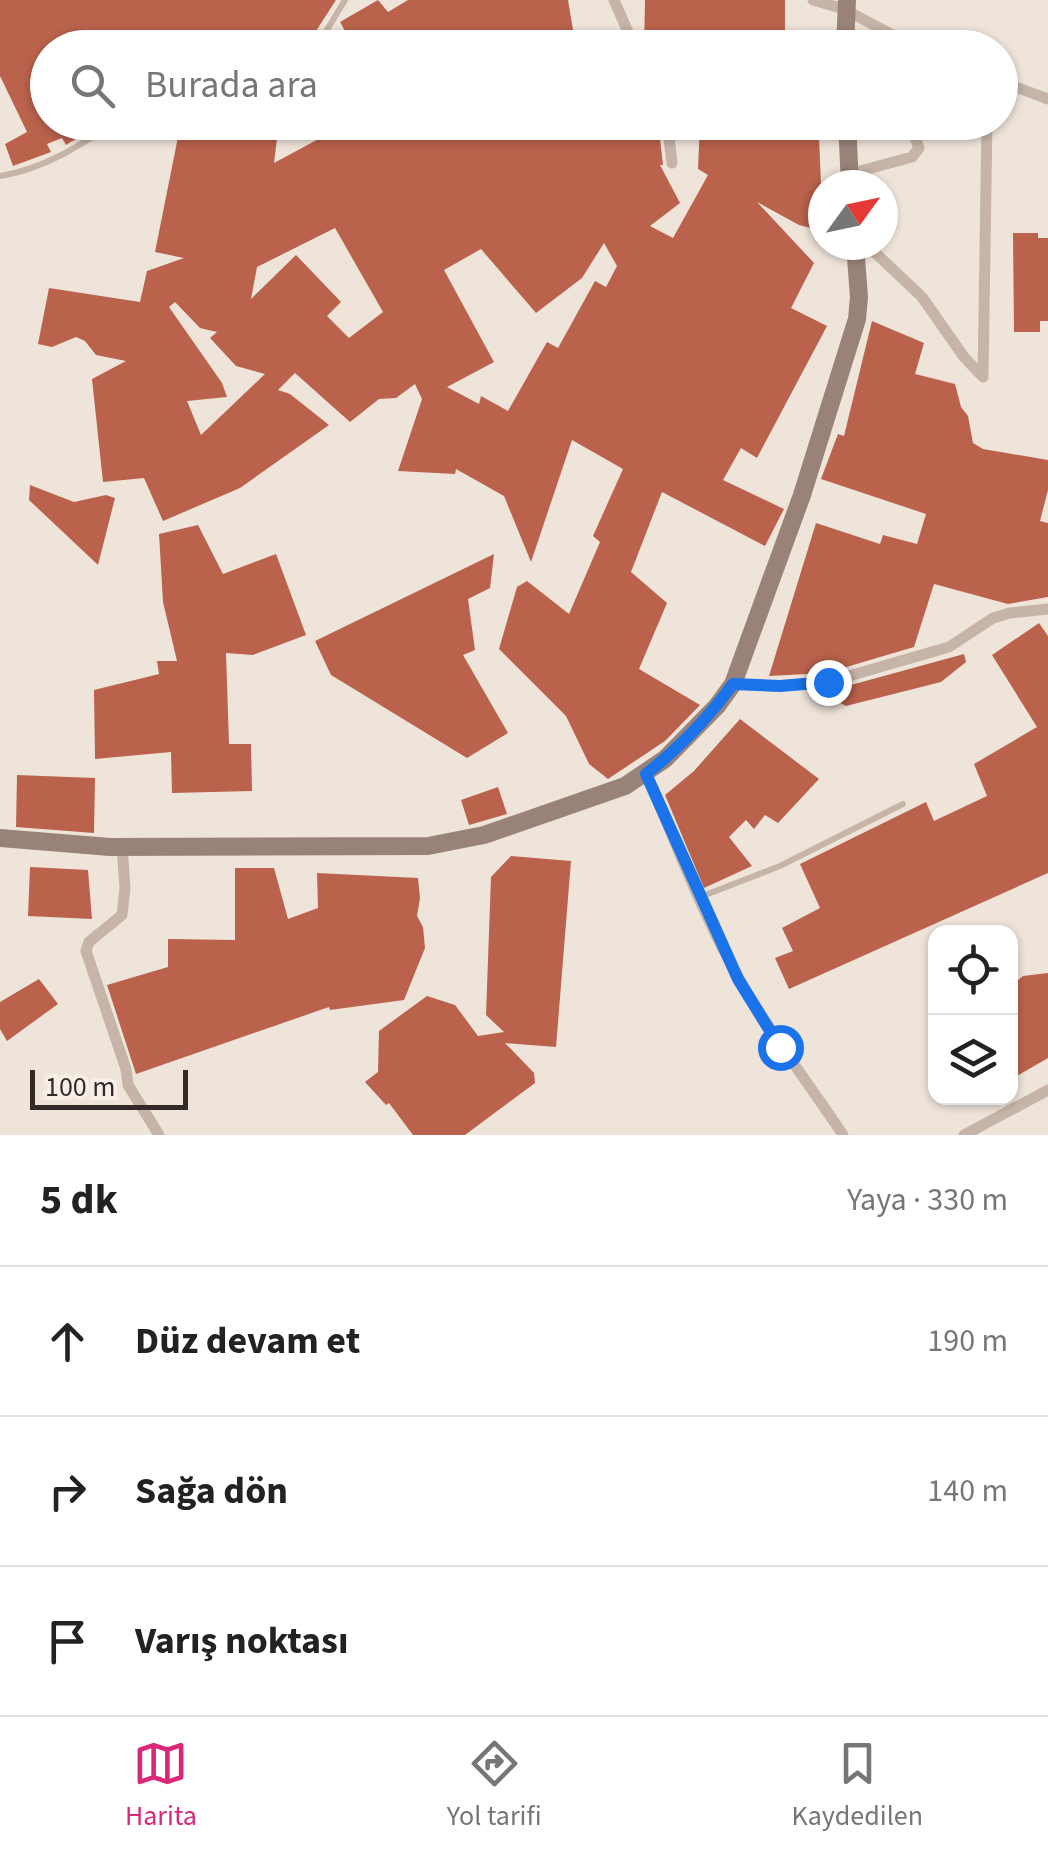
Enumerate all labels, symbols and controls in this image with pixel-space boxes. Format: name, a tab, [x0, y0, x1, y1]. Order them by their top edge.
search box	[30, 30, 1018, 140]
icon: search	[65, 58, 120, 113]
text: Burada ara	[145, 58, 318, 112]
north arrow	[808, 170, 898, 260]
route end	[806, 660, 852, 706]
map controls	[928, 925, 1018, 1105]
button: locate	[928, 925, 1018, 1015]
button: layers	[928, 1015, 1018, 1105]
route start	[758, 1025, 804, 1071]
scale bar	[30, 1065, 188, 1110]
text: 100 m	[45, 1067, 116, 1107]
text: 5 dk	[40, 1170, 118, 1230]
text: Yaya · 330 m	[847, 1177, 1008, 1223]
icon: ahead	[40, 1314, 95, 1369]
text: Düz devam et	[135, 1314, 360, 1368]
text: 190 m	[927, 1318, 1008, 1364]
icon: right	[40, 1464, 95, 1519]
text: Sağa dön	[135, 1464, 288, 1518]
text: 140 m	[927, 1468, 1008, 1514]
icon: arrive	[40, 1614, 95, 1669]
text: Varış noktası	[135, 1614, 348, 1668]
tab: Harita	[125, 1736, 197, 1836]
tab: Yol tarifi	[447, 1736, 542, 1836]
tab: Kaydedilen	[792, 1736, 923, 1836]

